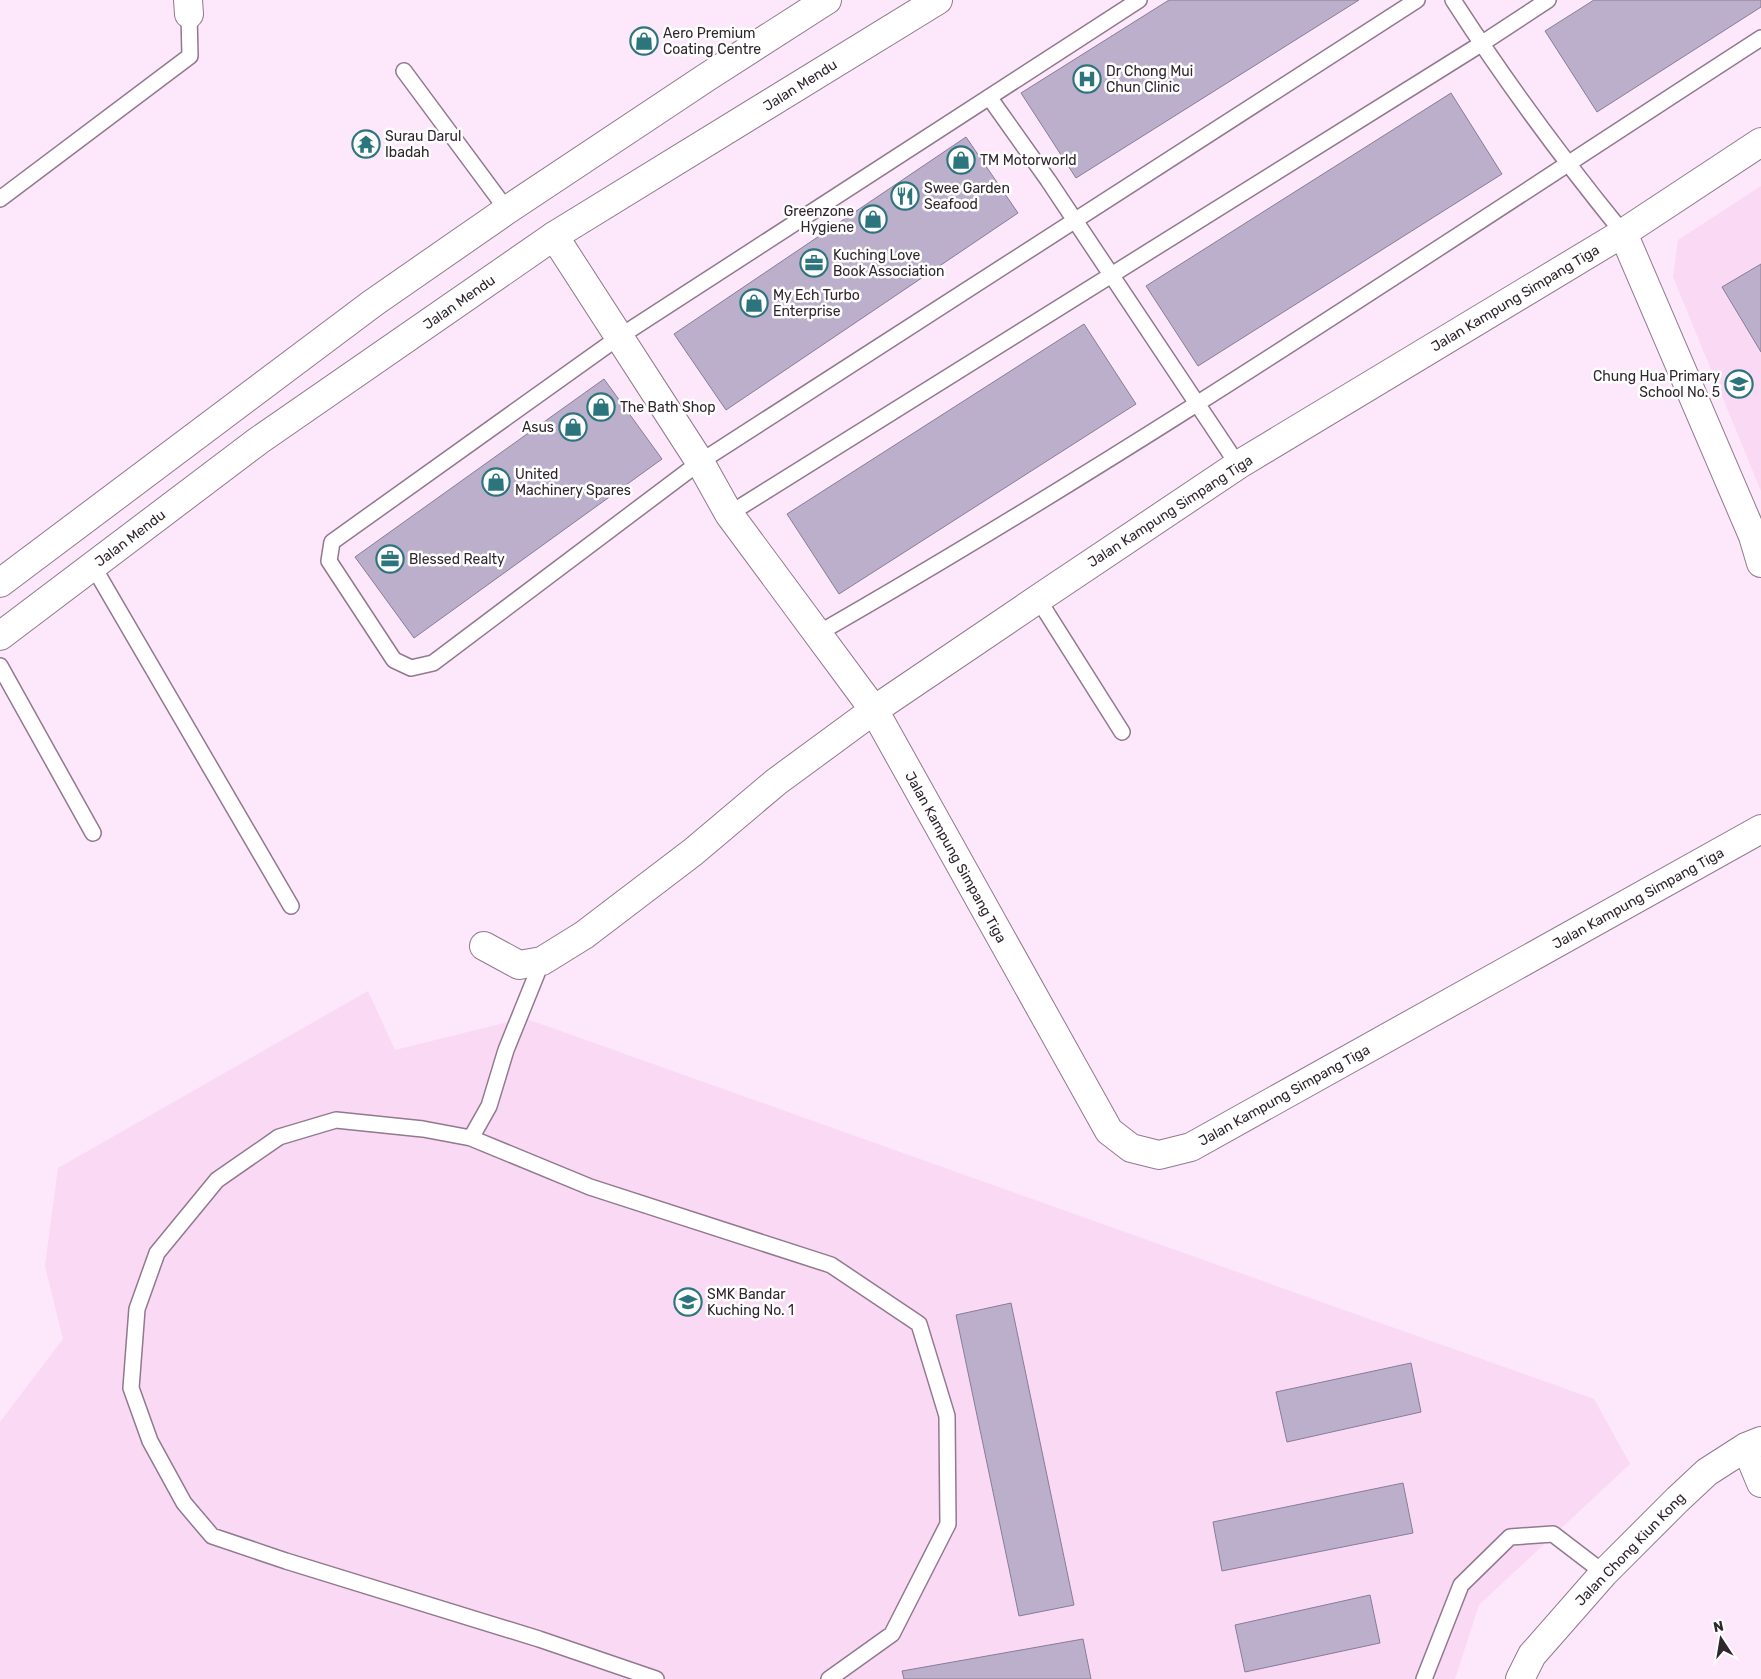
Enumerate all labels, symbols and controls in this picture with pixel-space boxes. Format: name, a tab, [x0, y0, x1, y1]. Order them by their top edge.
place label: Aero Premium Coating Centre	[663, 25, 761, 58]
shop icon: Aero Premium Coating Centre	[629, 26, 659, 56]
street label: Jalan Mendu	[760, 56, 840, 115]
place label: Dr Chong Mui Chun Clinic	[1106, 63, 1193, 96]
hospital icon: Dr Chong Mui Chun Clinic	[1072, 64, 1102, 94]
place label: Surau Darul Ibadah	[385, 128, 461, 161]
temple icon: Surau Darul Ibadah	[351, 129, 381, 159]
shop icon: TM Motorworld	[946, 145, 976, 175]
place label: TM Motorworld	[980, 152, 1077, 169]
place label: Swee Garden Seafood	[924, 180, 1010, 213]
restaurant icon: Swee Garden Seafood	[890, 181, 920, 211]
place label: Greenzone Hygiene	[784, 203, 854, 236]
shop icon: Greenzone Hygiene	[858, 204, 888, 234]
street label: Jalan Kampung Simpang Tiga	[1428, 241, 1602, 355]
place label: Kuching Love Book Association	[833, 247, 944, 280]
office icon: Kuching Love Book Association	[799, 248, 829, 278]
street label: Jalan Mendu	[420, 271, 498, 333]
place label: My Ech Turbo Enterprise	[773, 287, 860, 320]
shop icon: My Ech Turbo Enterprise	[739, 288, 769, 318]
place label: Chung Hua Primary School No. 5	[1593, 368, 1720, 401]
school or university icon: Chung Hua Primary School No. 5	[1724, 369, 1754, 399]
shop icon: The Bath Shop	[586, 392, 616, 422]
place label: The Bath Shop	[620, 399, 716, 416]
shop icon: Asus	[558, 412, 588, 442]
place label: Asus	[522, 419, 554, 436]
street label: Jalan Kampung Simpang Tiga	[1085, 452, 1256, 571]
place label: United Machinery Spares	[515, 466, 631, 499]
shop icon: United Machinery Spares	[481, 467, 511, 497]
street label: Jalan Mendu	[92, 506, 169, 570]
office icon: Blessed Realty	[375, 544, 405, 574]
place label: Blessed Realty	[409, 551, 505, 568]
street label: Jalan Kampung Simpang Tiga	[901, 769, 1010, 946]
street label: Jalan Kampung Simpang Tiga	[1550, 844, 1727, 953]
street label: Jalan Kampung Simpang Tiga	[1196, 1041, 1373, 1150]
place label: SMK Bandar Kuching No. 1	[707, 1286, 794, 1319]
school or university icon: SMK Bandar Kuching No. 1	[673, 1287, 703, 1317]
street label: Jalan Chong Kiun Kong	[1572, 1489, 1689, 1609]
north arrow	[1696, 1614, 1746, 1664]
text: N	[1712, 1617, 1725, 1636]

